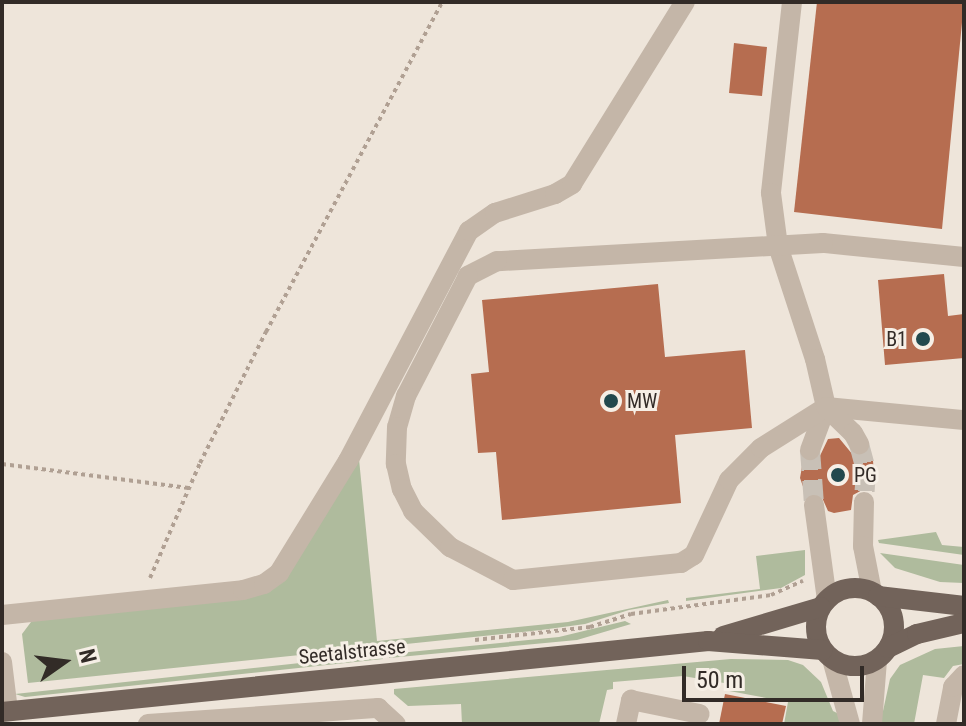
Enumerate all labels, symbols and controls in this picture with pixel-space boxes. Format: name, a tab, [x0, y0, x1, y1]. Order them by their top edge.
place label: B1	[886, 327, 907, 351]
marker: B1	[914, 330, 932, 348]
place label: MW	[627, 389, 657, 413]
marker: MW	[602, 392, 620, 410]
place label: PG	[854, 463, 877, 487]
marker: PG	[829, 466, 847, 484]
north arrow	[24, 622, 104, 702]
street label: Seetalstrasse	[297, 634, 407, 670]
text: N	[74, 646, 102, 666]
scale bar	[686, 650, 868, 700]
text: 50 m	[696, 666, 743, 694]

